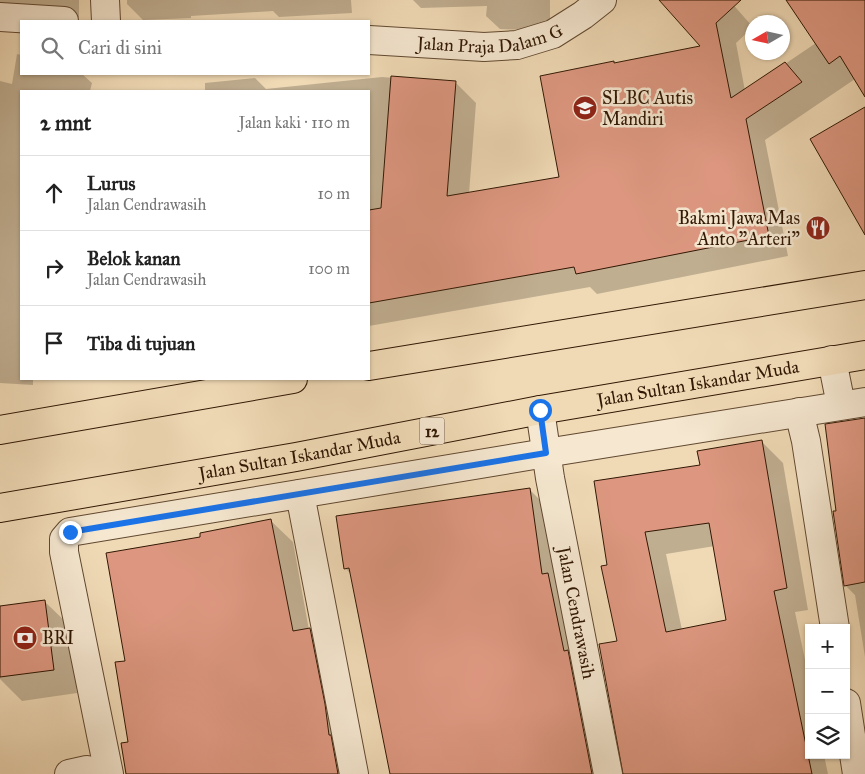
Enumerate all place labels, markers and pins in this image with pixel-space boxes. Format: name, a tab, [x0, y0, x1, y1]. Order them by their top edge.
place label: SLBC Autis Mandiri	[602, 87, 693, 130]
school or university icon: SLBC Autis Mandiri	[572, 95, 598, 121]
place label: Bakmi Jawa Mas Anto "Arteri"	[678, 207, 800, 250]
restaurant icon: Bakmi Jawa Mas Anto "Arteri"	[805, 215, 831, 241]
bank icon: BRI	[12, 625, 38, 651]
place label: BRI	[42, 627, 74, 649]

